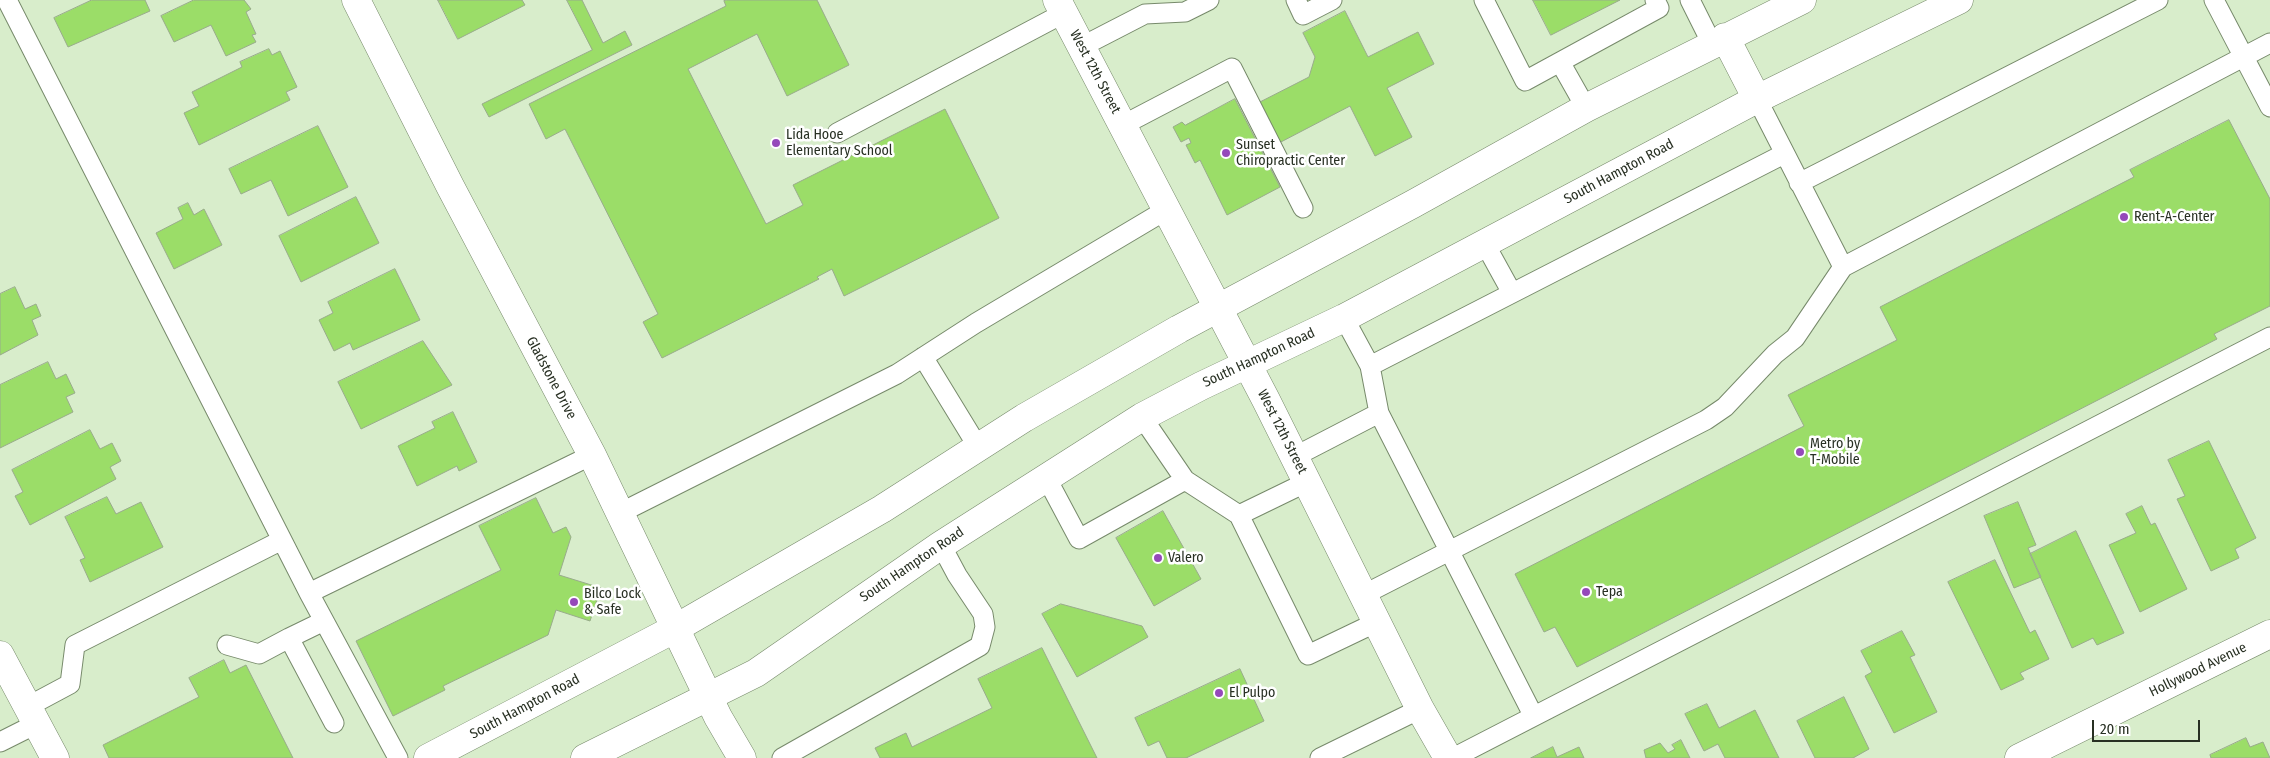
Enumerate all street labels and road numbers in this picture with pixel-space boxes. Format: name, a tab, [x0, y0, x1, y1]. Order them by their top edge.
street label: West 12th Street	[1066, 27, 1124, 117]
street label: South Hampton Road	[1561, 136, 1677, 208]
street label: South Hampton Road	[1200, 325, 1318, 391]
street label: Gladstone Drive	[522, 334, 580, 422]
street label: West 12th Street	[1254, 387, 1310, 477]
street label: South Hampton Road	[857, 524, 967, 606]
street label: Hollywood Avenue	[2147, 639, 2249, 701]
street label: South Hampton Road	[467, 671, 583, 743]

